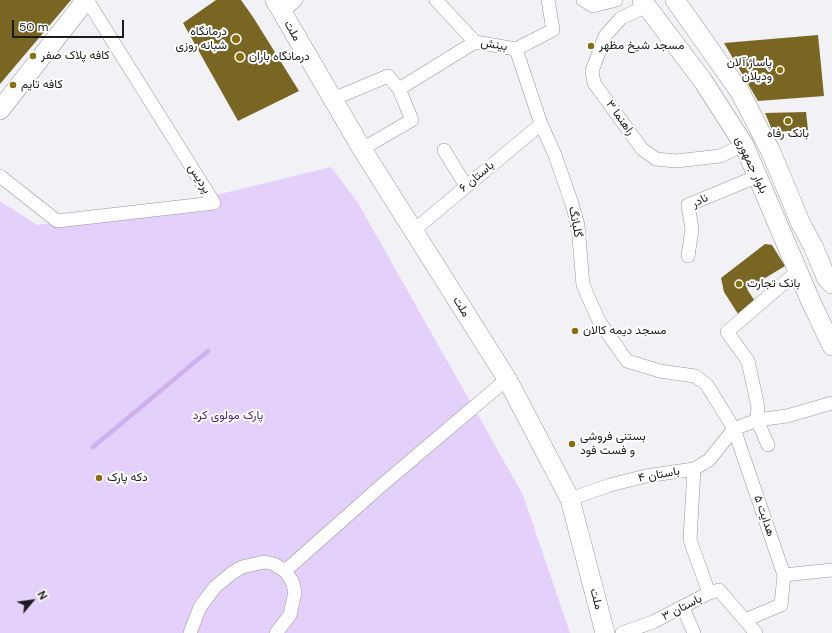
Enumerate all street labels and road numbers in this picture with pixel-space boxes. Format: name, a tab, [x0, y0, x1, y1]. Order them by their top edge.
street label: ملت	[280, 18, 304, 44]
street label: بینش	[480, 36, 508, 54]
street label: راهنما ۳	[603, 98, 637, 138]
street label: بلوار جمهوری	[731, 134, 771, 196]
street label: باستان ۶	[457, 158, 497, 196]
street label: پردیس	[184, 162, 214, 196]
street label: نادر	[689, 191, 711, 211]
street label: گلبانگ	[565, 205, 585, 239]
street label: ملت	[449, 294, 473, 320]
street label: باستان ۴	[637, 464, 681, 486]
street label: هدایت ۵	[750, 493, 778, 539]
street label: ملت	[586, 587, 606, 611]
street label: باستان ۳	[660, 592, 704, 624]

